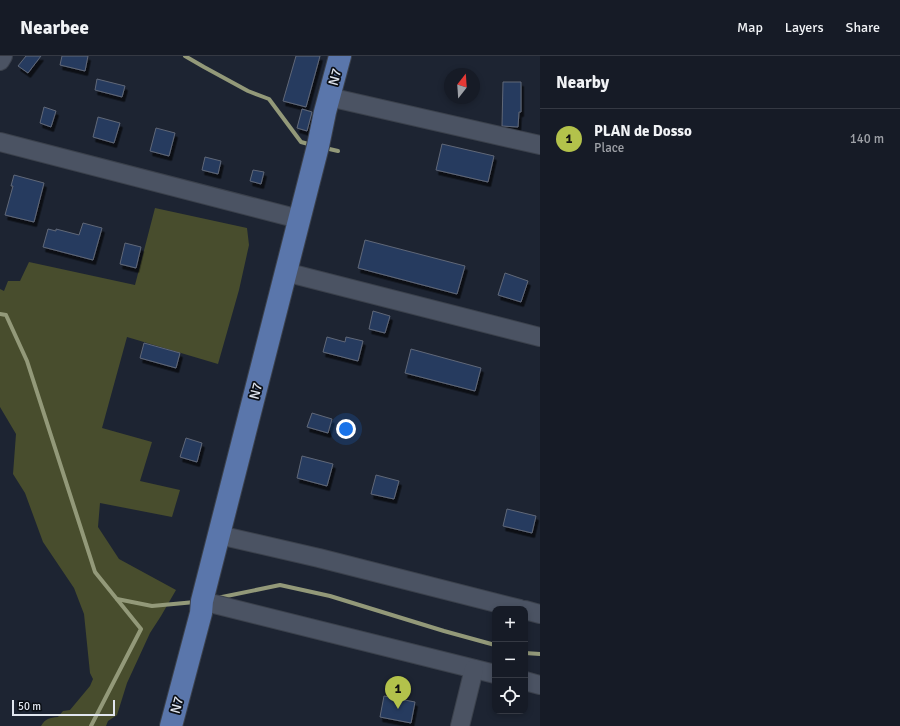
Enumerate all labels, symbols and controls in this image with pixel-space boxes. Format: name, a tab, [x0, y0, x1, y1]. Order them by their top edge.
text: Nearbee	[20, 16, 89, 40]
text: Map	[737, 19, 763, 36]
text: Layers	[785, 19, 824, 36]
text: Share	[846, 19, 880, 36]
street label: N7	[325, 67, 345, 87]
north arrow	[444, 68, 480, 104]
text: Nearby	[556, 72, 609, 93]
text: PLAN de Dosso	[594, 122, 692, 140]
text: 1	[565, 131, 573, 147]
text: 140 m	[850, 131, 884, 147]
text: Place	[594, 140, 624, 156]
street label: N7	[246, 381, 266, 401]
your location	[336, 419, 356, 439]
map controls	[492, 606, 528, 714]
button: +	[492, 606, 528, 642]
button: −	[492, 642, 528, 678]
pin: 1	[385, 676, 411, 709]
button: locate	[492, 678, 528, 714]
street label: N7	[167, 695, 187, 715]
scale bar	[12, 698, 115, 717]
text: 50 m	[18, 700, 41, 713]

